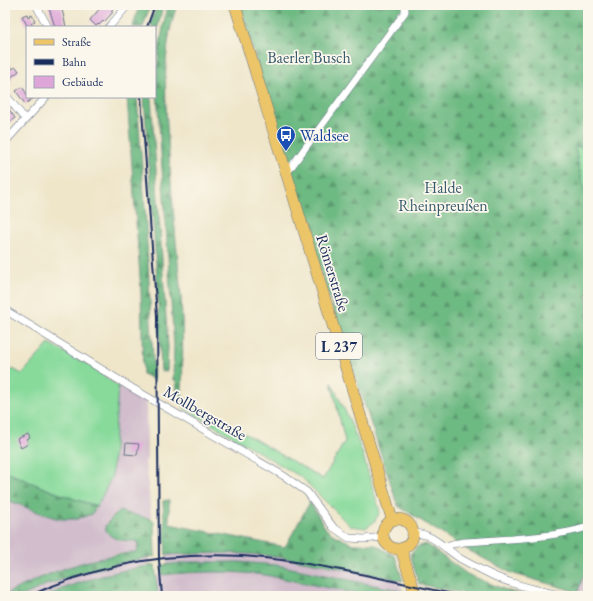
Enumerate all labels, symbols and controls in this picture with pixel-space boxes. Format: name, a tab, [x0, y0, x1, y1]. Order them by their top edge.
legend	[26, 26, 156, 98]
text: Straße	[62, 34, 91, 50]
park label: Baerler Busch	[267, 47, 351, 68]
text: Bahn	[62, 54, 87, 70]
text: Gebäude	[62, 74, 104, 90]
bus stop icon: Waldsee	[275, 124, 297, 152]
place label: Waldsee	[300, 125, 349, 146]
park label: Halde Rheinpreußen	[398, 177, 488, 216]
street label: Römerstraße	[311, 232, 355, 314]
road number: L 237	[316, 333, 362, 359]
street label: Mollbergstraße	[160, 381, 250, 445]

